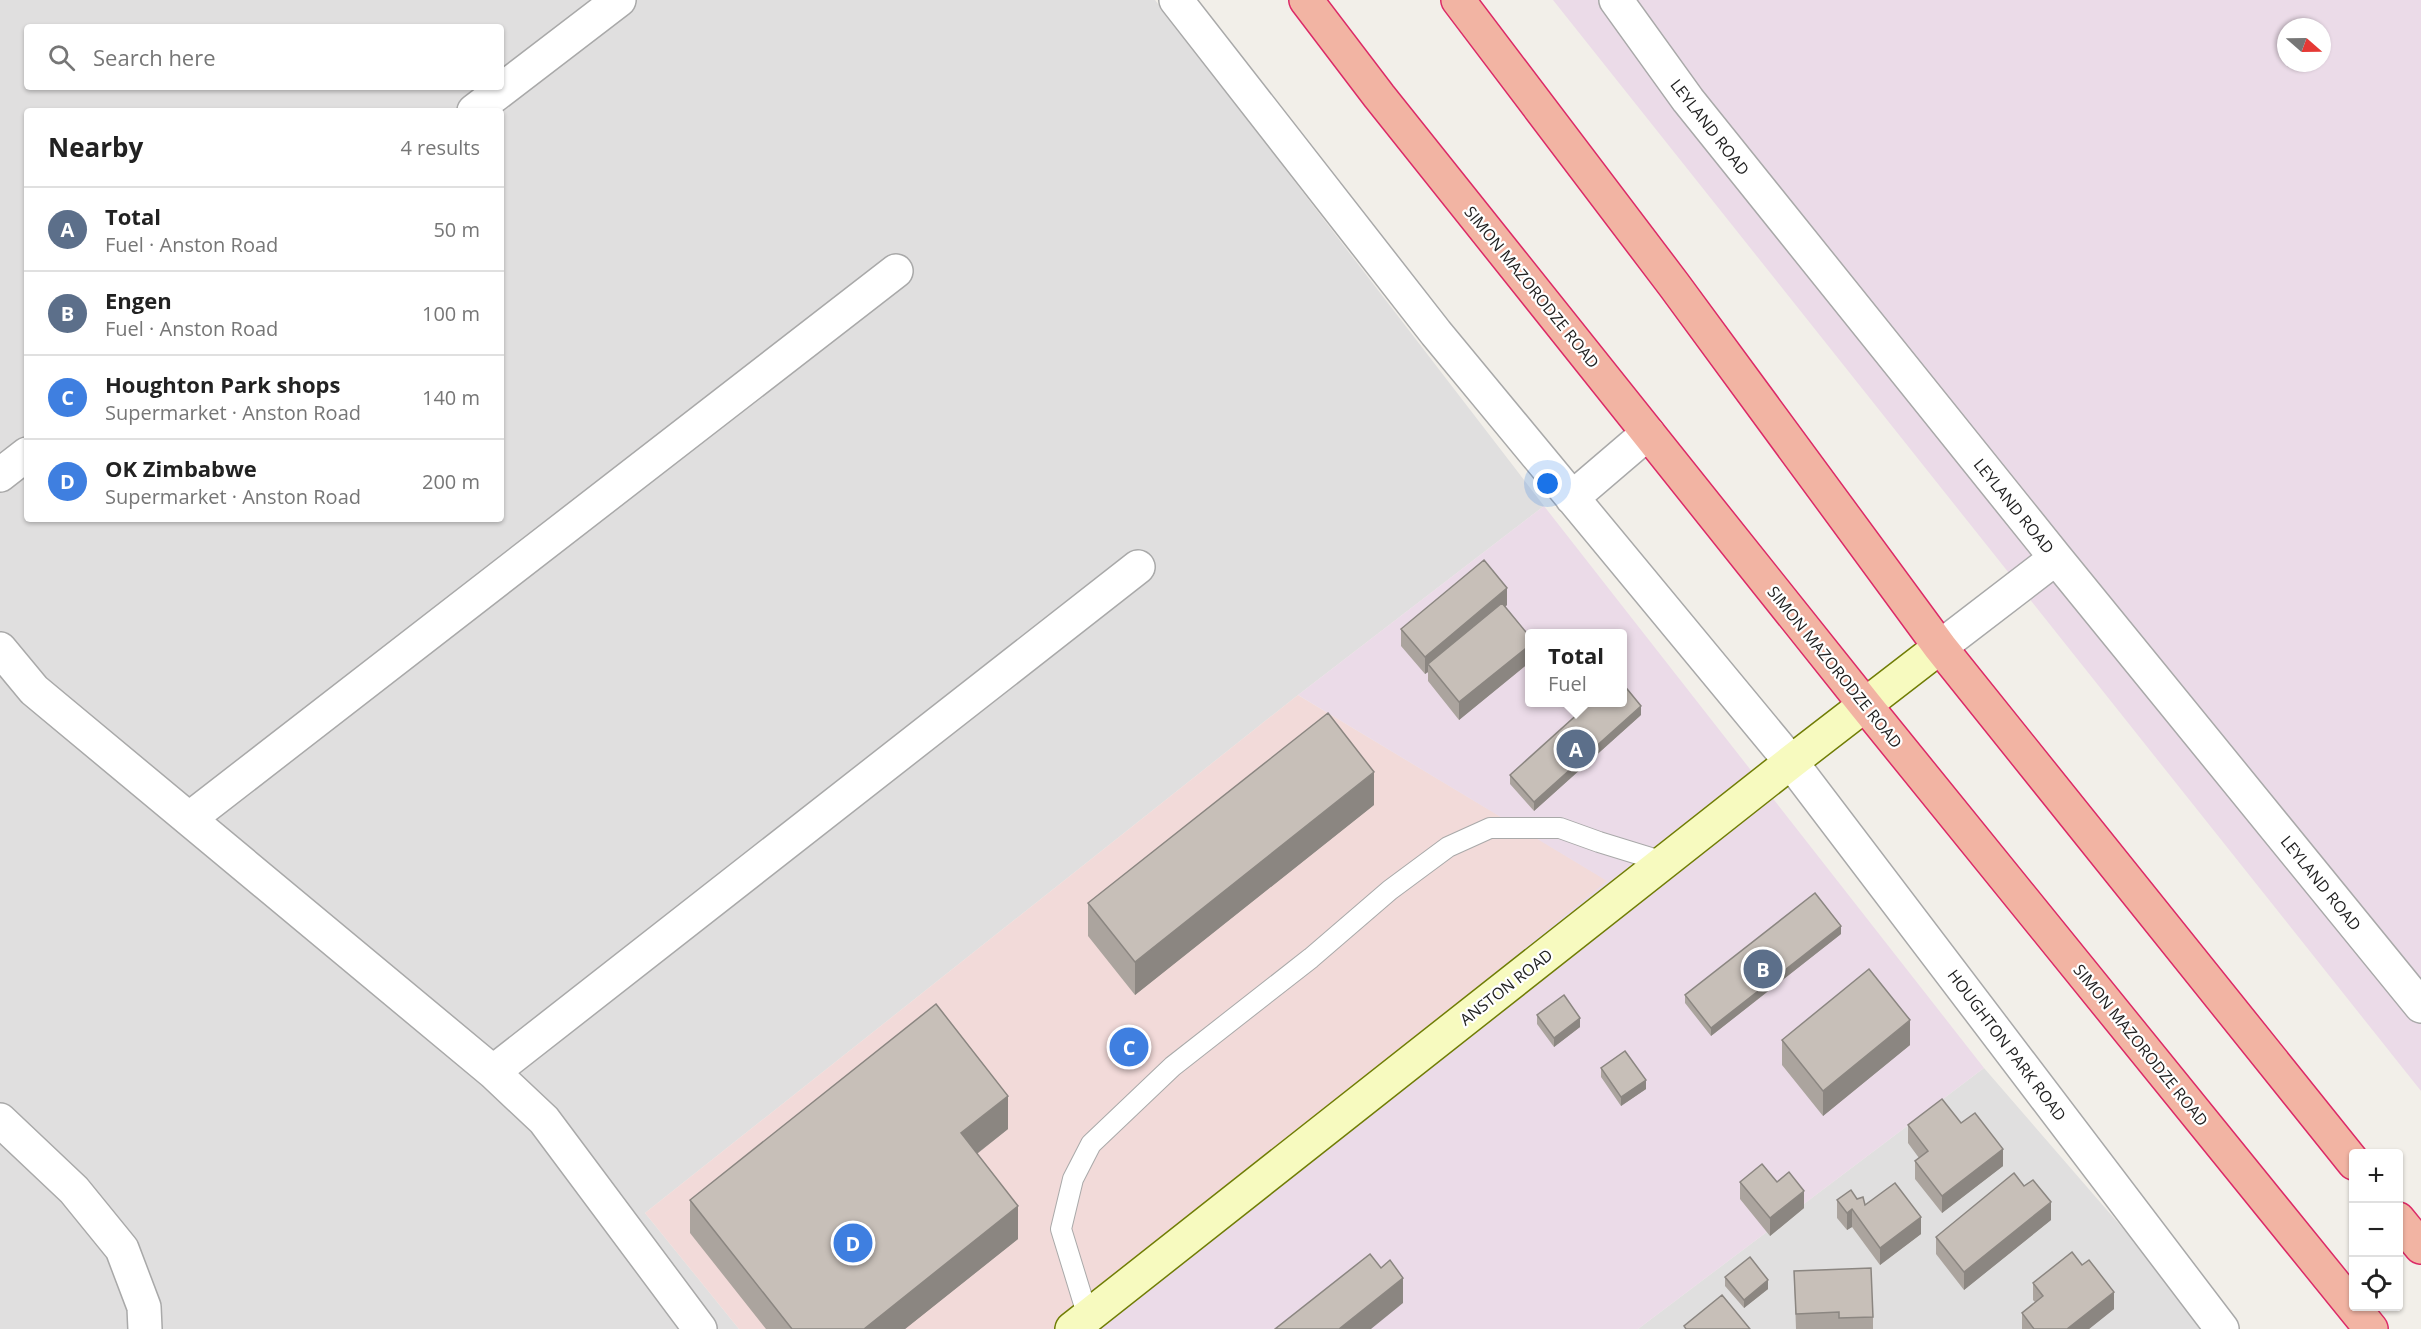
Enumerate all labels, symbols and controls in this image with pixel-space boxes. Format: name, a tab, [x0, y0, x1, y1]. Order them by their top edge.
north arrow	[2277, 18, 2331, 72]
search box	[24, 24, 504, 90]
icon: search	[45, 41, 78, 74]
text: Search here	[93, 42, 216, 72]
street label: LEYLAND ROAD	[1665, 74, 1755, 180]
text: Nearby	[48, 129, 143, 165]
text: 4 results	[400, 134, 480, 161]
text: Total	[105, 201, 161, 231]
street label: SIMON MAZORODZE ROAD	[1460, 201, 1604, 373]
text: A	[61, 216, 74, 243]
text: 50 m	[433, 216, 480, 243]
text: Fuel · Anston Road	[105, 231, 278, 258]
text: Engen	[105, 285, 172, 315]
text: B	[61, 300, 74, 327]
text: 100 m	[422, 300, 480, 327]
text: Fuel · Anston Road	[105, 315, 278, 342]
text: Houghton Park shops	[105, 369, 340, 399]
text: C	[61, 384, 74, 411]
text: 140 m	[422, 384, 480, 411]
text: Supermarket · Anston Road	[105, 399, 361, 426]
text: OK Zimbabwe	[105, 453, 257, 483]
street label: LEYLAND ROAD	[1969, 454, 2059, 558]
text: D	[60, 468, 75, 495]
text: 200 m	[422, 468, 480, 495]
your location	[1533, 469, 1562, 498]
text: Supermarket · Anston Road	[105, 483, 361, 510]
street label: SIMON MAZORODZE ROAD	[1763, 581, 1907, 753]
popup	[1525, 629, 1627, 707]
text: Total	[1548, 640, 1604, 670]
text: Fuel	[1548, 670, 1587, 697]
pin: A	[1556, 726, 1596, 771]
street label: LEYLAND ROAD	[2276, 831, 2366, 935]
street label: ANSTON ROAD	[1455, 944, 1557, 1030]
pin: B	[1744, 946, 1782, 992]
street label: SIMON MAZORODZE ROAD	[2069, 959, 2213, 1131]
street label: HOUGHTON PARK ROAD	[1943, 965, 2071, 1125]
pin: C	[1110, 1024, 1148, 1070]
map controls	[2349, 1149, 2403, 1311]
button: +	[2349, 1149, 2403, 1203]
button: −	[2349, 1203, 2403, 1257]
pin: D	[834, 1220, 872, 1266]
button: locate	[2349, 1257, 2403, 1311]

